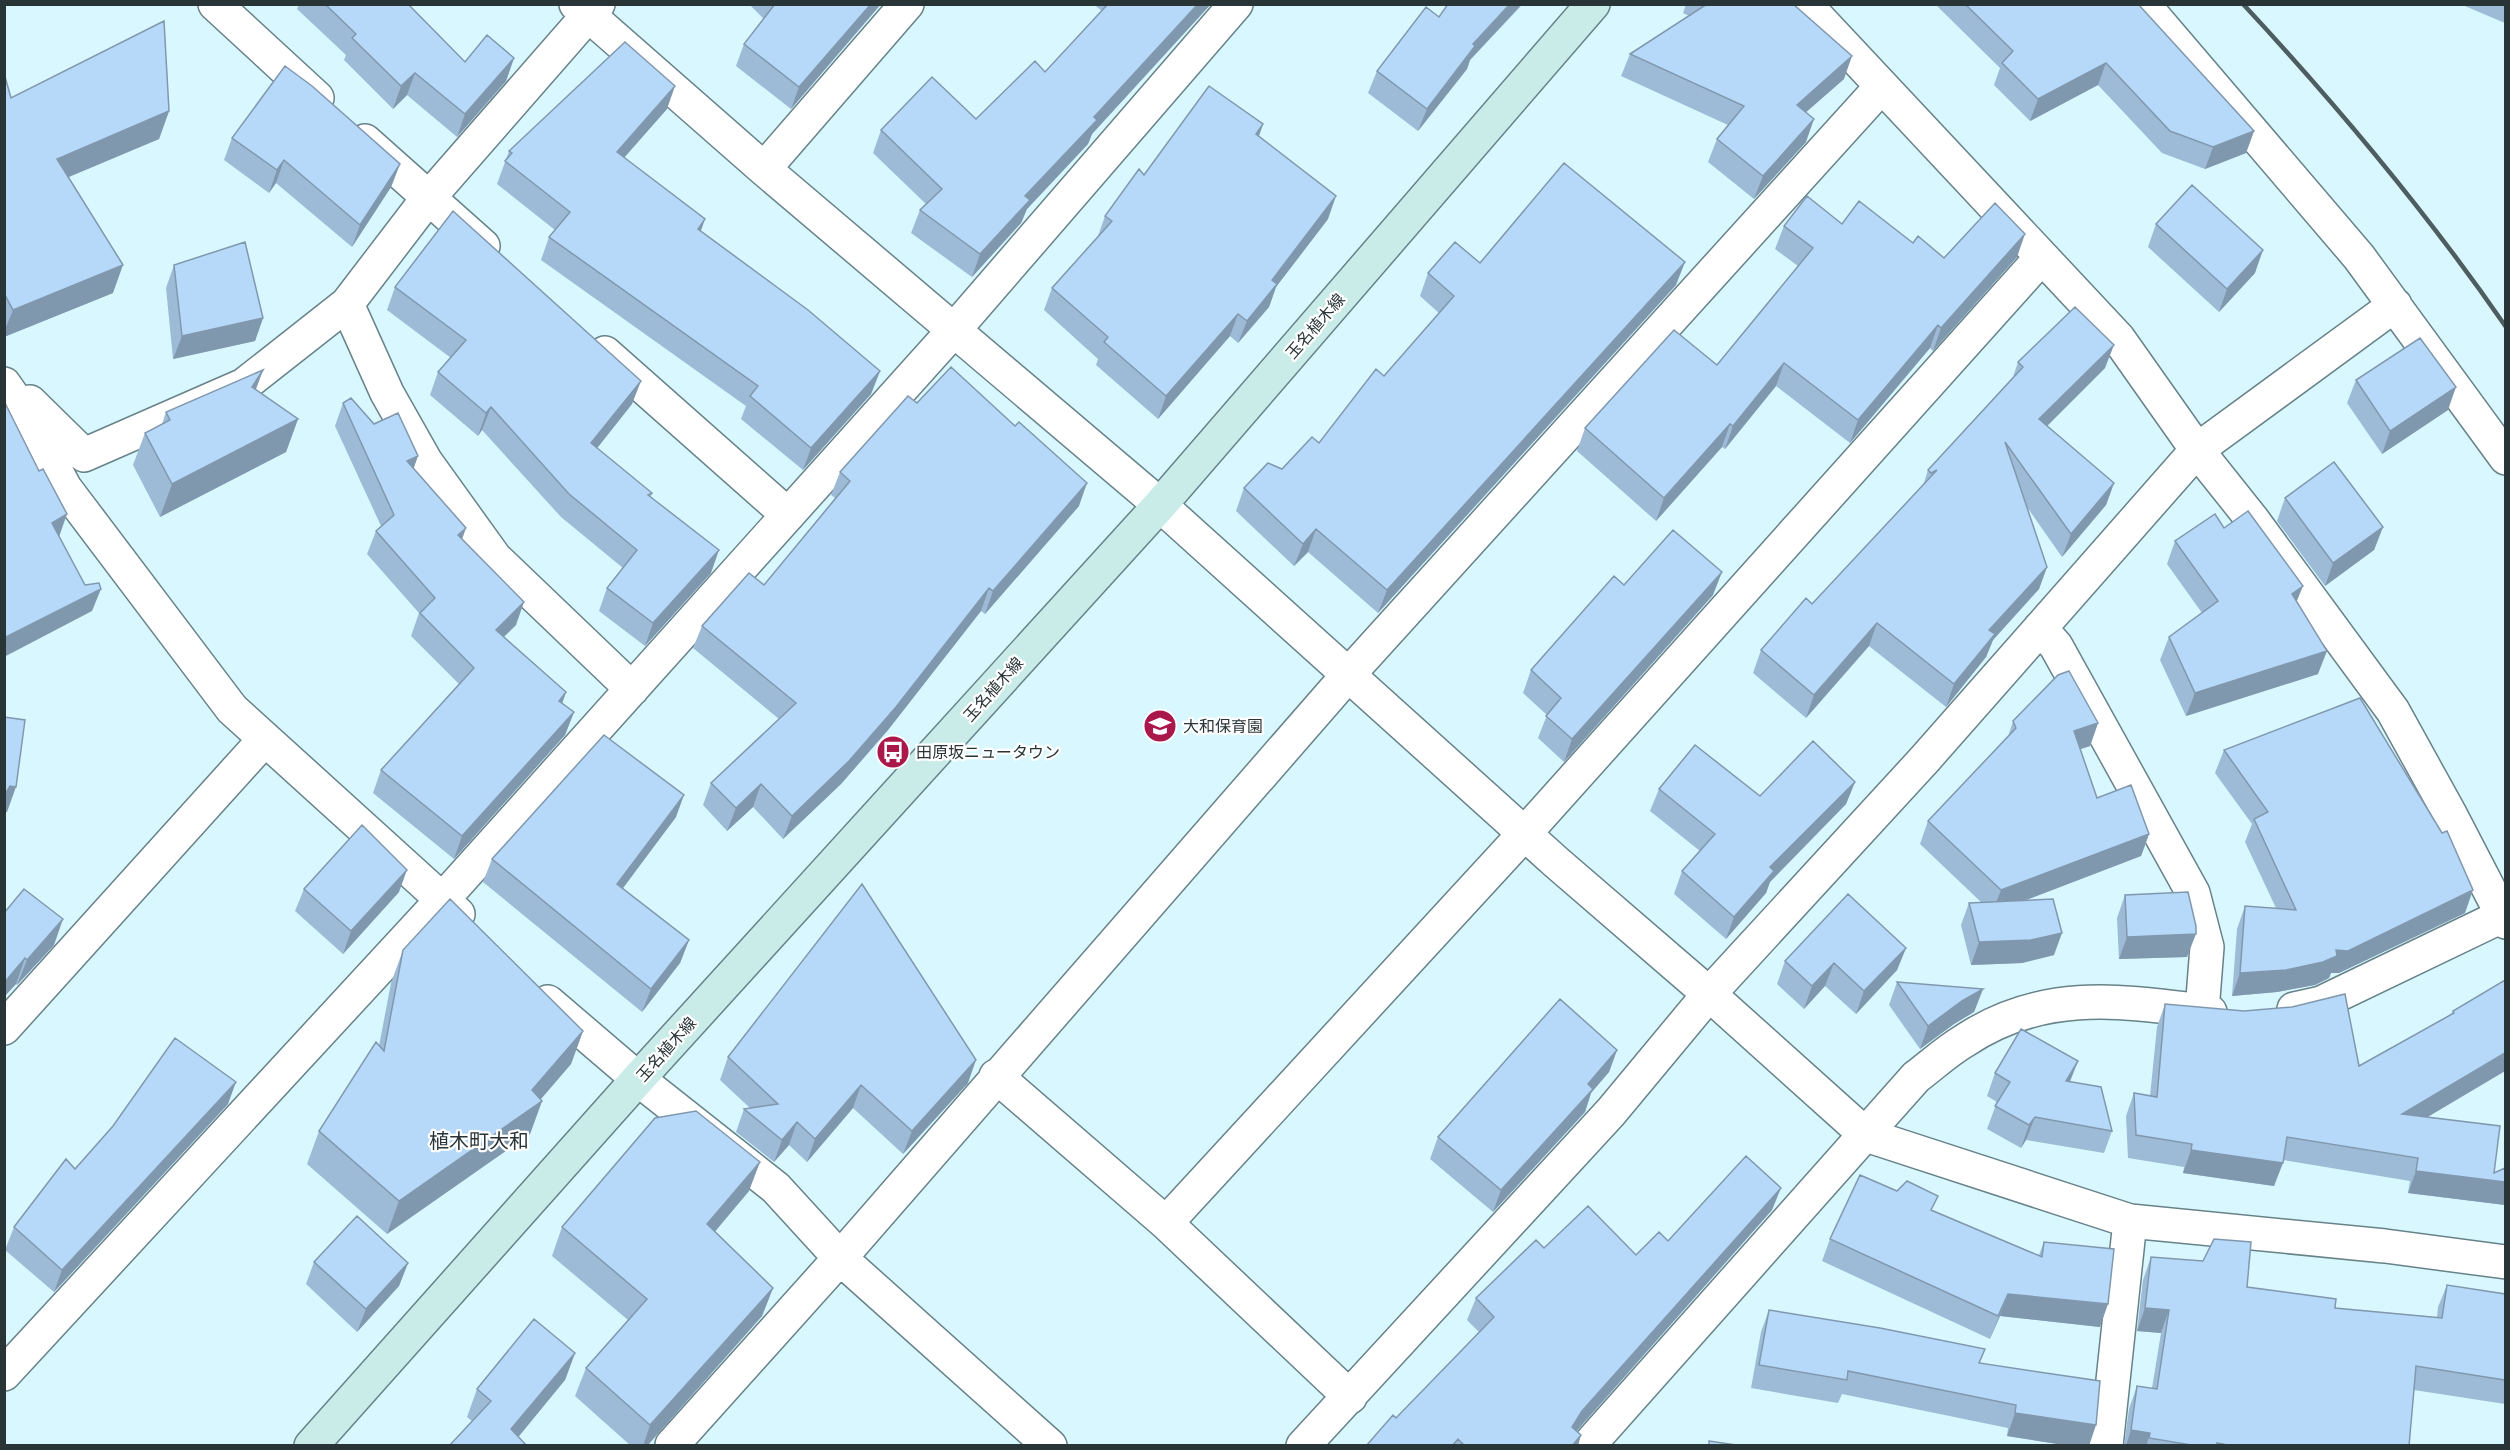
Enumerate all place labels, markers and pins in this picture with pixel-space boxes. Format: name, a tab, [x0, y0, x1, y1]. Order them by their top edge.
school or university icon: 大和保育園	[1142, 708, 1178, 744]
place label: 大和保育園	[1183, 716, 1263, 736]
bus stop icon: 田原坂ニュータウン	[875, 734, 911, 770]
place label: 田原坂ニュータウン	[916, 742, 1060, 762]

